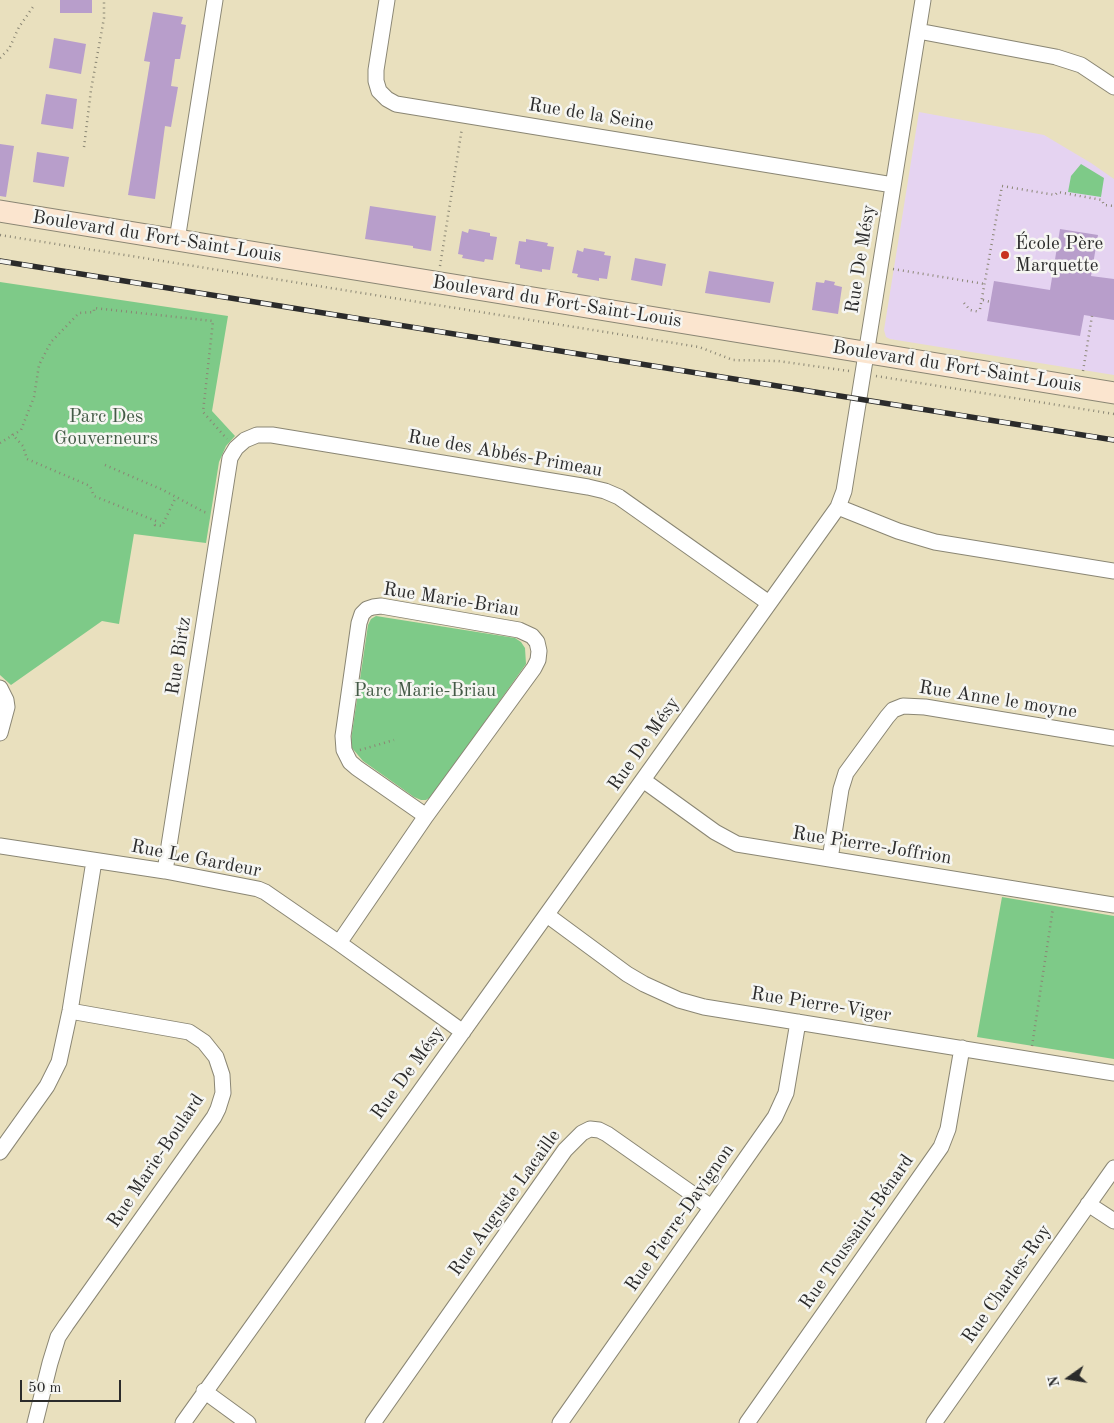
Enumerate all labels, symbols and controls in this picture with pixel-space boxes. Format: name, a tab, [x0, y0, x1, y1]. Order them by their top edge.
street label: Rue de la Seine	[527, 94, 655, 136]
street label: Rue De Mésy	[841, 203, 881, 315]
street label: Boulevard du Fort-Saint-Louis	[31, 206, 283, 268]
place label: École Père Marquette	[1015, 233, 1103, 277]
marker: École Père Marquette	[999, 249, 1011, 261]
street label: Boulevard du Fort-Saint-Louis	[431, 271, 683, 333]
street label: Boulevard du Fort-Saint-Louis	[831, 336, 1083, 398]
park label: Parc Des Gouverneurs	[54, 406, 158, 450]
street label: Rue des Abbés-Primeau	[406, 426, 604, 482]
street label: Rue Marie-Briau	[381, 578, 521, 622]
street label: Rue Birtz	[162, 615, 196, 697]
street label: Rue Anne le moyne	[917, 676, 1079, 724]
park label: Parc Marie-Briau	[354, 680, 496, 702]
street label: Rue De Mésy	[603, 693, 685, 795]
street label: Rue Pierre-Joffrion	[791, 822, 953, 870]
street label: Rue Le Gardeur	[129, 835, 263, 883]
street label: Rue Pierre-Viger	[749, 983, 893, 1027]
street label: Rue De Mésy	[367, 1022, 449, 1124]
street label: Rue Marie-Boulard	[103, 1090, 209, 1232]
street label: Rue Auguste Lacaille	[444, 1125, 566, 1281]
street label: Rue Pierre-Davignon	[620, 1140, 740, 1296]
street label: Rue Toussaint-Bénard	[795, 1150, 919, 1314]
street label: Rue Charles-Roy	[957, 1220, 1057, 1348]
north arrow	[1044, 1353, 1094, 1403]
scale bar	[22, 1370, 124, 1402]
text: N	[1046, 1375, 1062, 1388]
text: 50 m	[28, 1381, 62, 1396]

